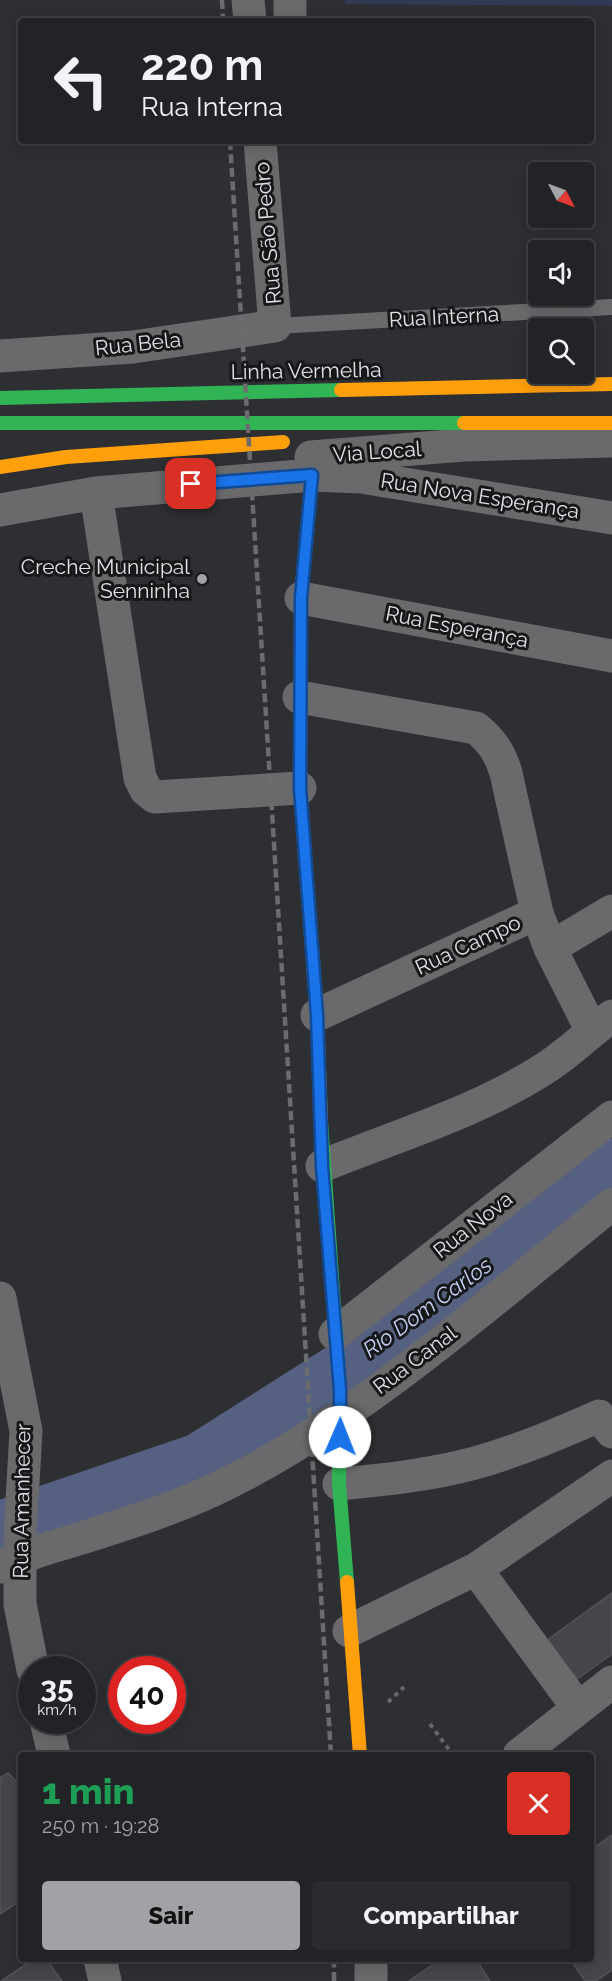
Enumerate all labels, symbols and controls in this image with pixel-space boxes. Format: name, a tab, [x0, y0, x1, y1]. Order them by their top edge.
text: 220 m	[141, 41, 263, 90]
icon: left	[42, 42, 120, 120]
text: Rua Interna	[141, 91, 283, 122]
street label: Rua São Pedro	[249, 161, 286, 305]
north arrow	[528, 162, 594, 228]
map controls	[528, 162, 594, 384]
button: sound	[528, 240, 594, 306]
street label: Rua Interna	[388, 301, 500, 332]
button: search	[528, 318, 594, 384]
street label: Rua Bela	[94, 327, 182, 360]
street label: Linha Vermelha	[230, 357, 382, 384]
street label: Via Local	[332, 436, 422, 467]
pin	[165, 458, 216, 509]
icon: arrive	[174, 467, 207, 500]
street label: Rua Nova Esperança	[379, 467, 581, 524]
place label: Creche Municipal Senninha	[21, 554, 190, 603]
marker: Creche Municipal Senninha	[195, 572, 209, 586]
street label: Rua Esperança	[384, 600, 531, 653]
street label: Rua Campo	[411, 909, 524, 980]
street label: Rua Nova	[428, 1186, 517, 1263]
water label: Rio Dom Carlos	[358, 1252, 496, 1362]
street label: Rua Canal	[368, 1320, 462, 1399]
position arrow	[308, 1405, 372, 1469]
street label: Rua Amanhecer	[8, 1423, 35, 1579]
speed limit sign: 40	[108, 1656, 186, 1734]
text: 35	[40, 1670, 74, 1705]
text: km/h	[37, 1701, 77, 1719]
text: 1 min	[42, 1770, 134, 1812]
button: close	[507, 1772, 570, 1835]
text: 250 m · 19:28	[42, 1814, 159, 1838]
button: Sair	[42, 1881, 300, 1950]
button: Compartilhar	[312, 1881, 570, 1950]

